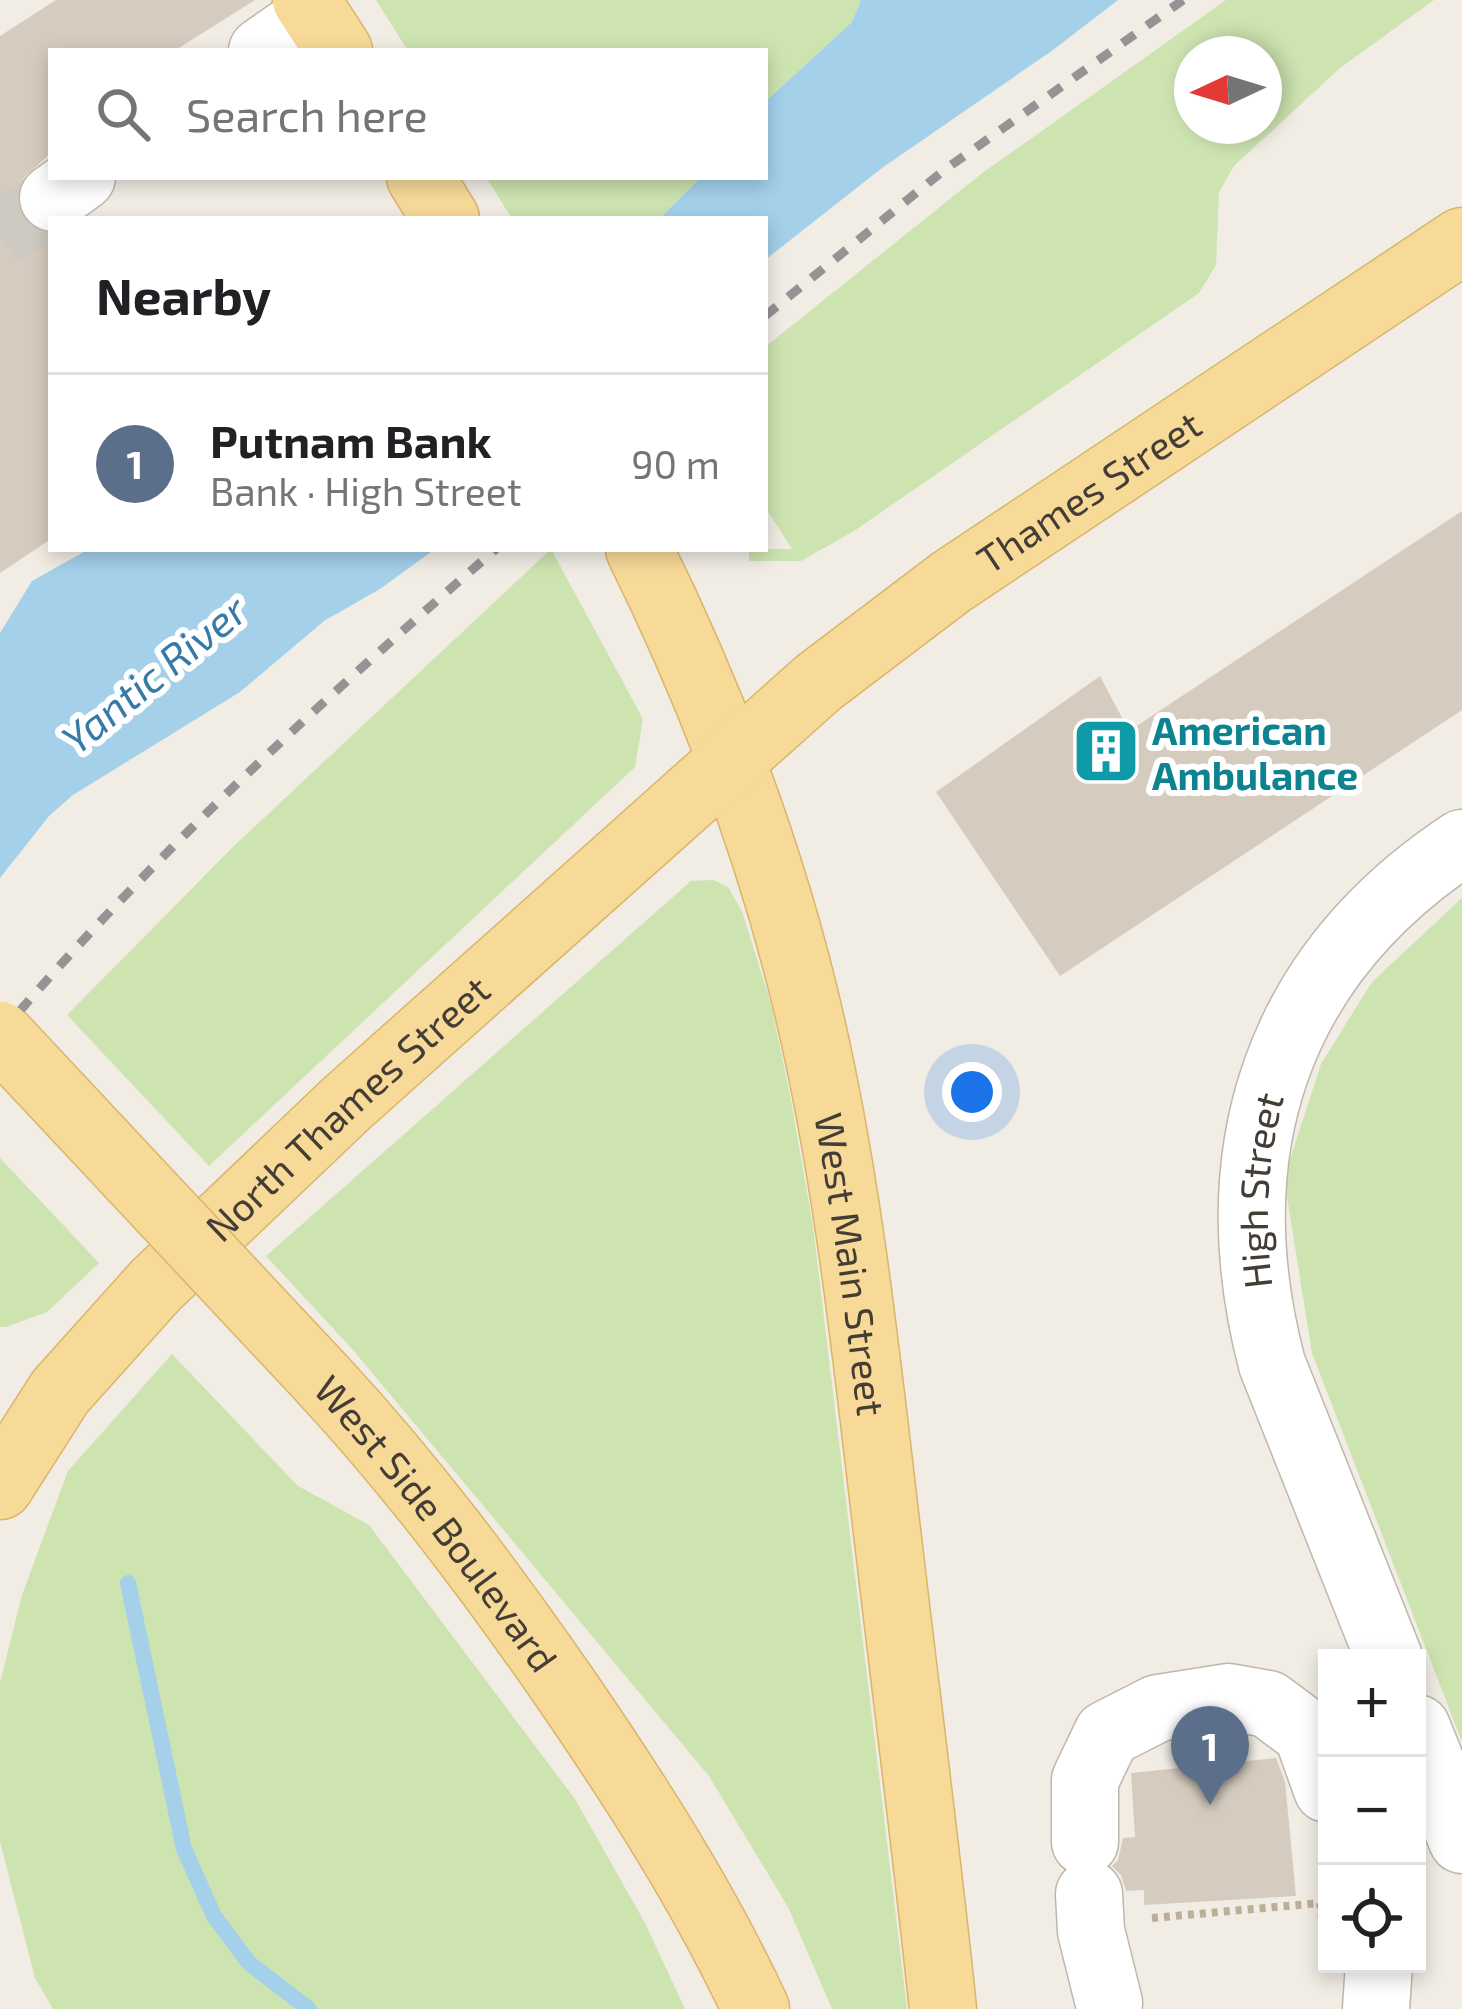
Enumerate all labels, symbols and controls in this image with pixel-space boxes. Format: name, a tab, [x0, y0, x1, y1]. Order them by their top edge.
north arrow	[1174, 36, 1282, 144]
search box	[48, 48, 768, 180]
icon: search	[90, 81, 156, 147]
text: Search here	[186, 87, 428, 141]
text: Nearby	[96, 264, 271, 325]
street label: Thames Street	[967, 399, 1209, 582]
text: Putnam Bank	[210, 413, 492, 467]
text: 1	[127, 440, 143, 487]
text: 90 m	[631, 440, 720, 487]
text: Bank · High Street	[210, 467, 522, 514]
water label: Yantic River	[51, 583, 256, 763]
place label: American Ambulance	[1152, 706, 1358, 798]
building icon: American Ambulance	[1071, 716, 1141, 786]
street label: North Thames Street	[195, 965, 498, 1250]
your location	[942, 1062, 1002, 1122]
street label: High Street	[1228, 1087, 1291, 1291]
street label: West Main Street	[807, 1109, 897, 1418]
street label: West Side Boulevard	[306, 1365, 569, 1680]
map controls	[1318, 1649, 1426, 1973]
button: +	[1318, 1649, 1426, 1757]
pin: 1	[1171, 1706, 1249, 1805]
button: −	[1318, 1757, 1426, 1865]
button: locate	[1318, 1865, 1426, 1973]

